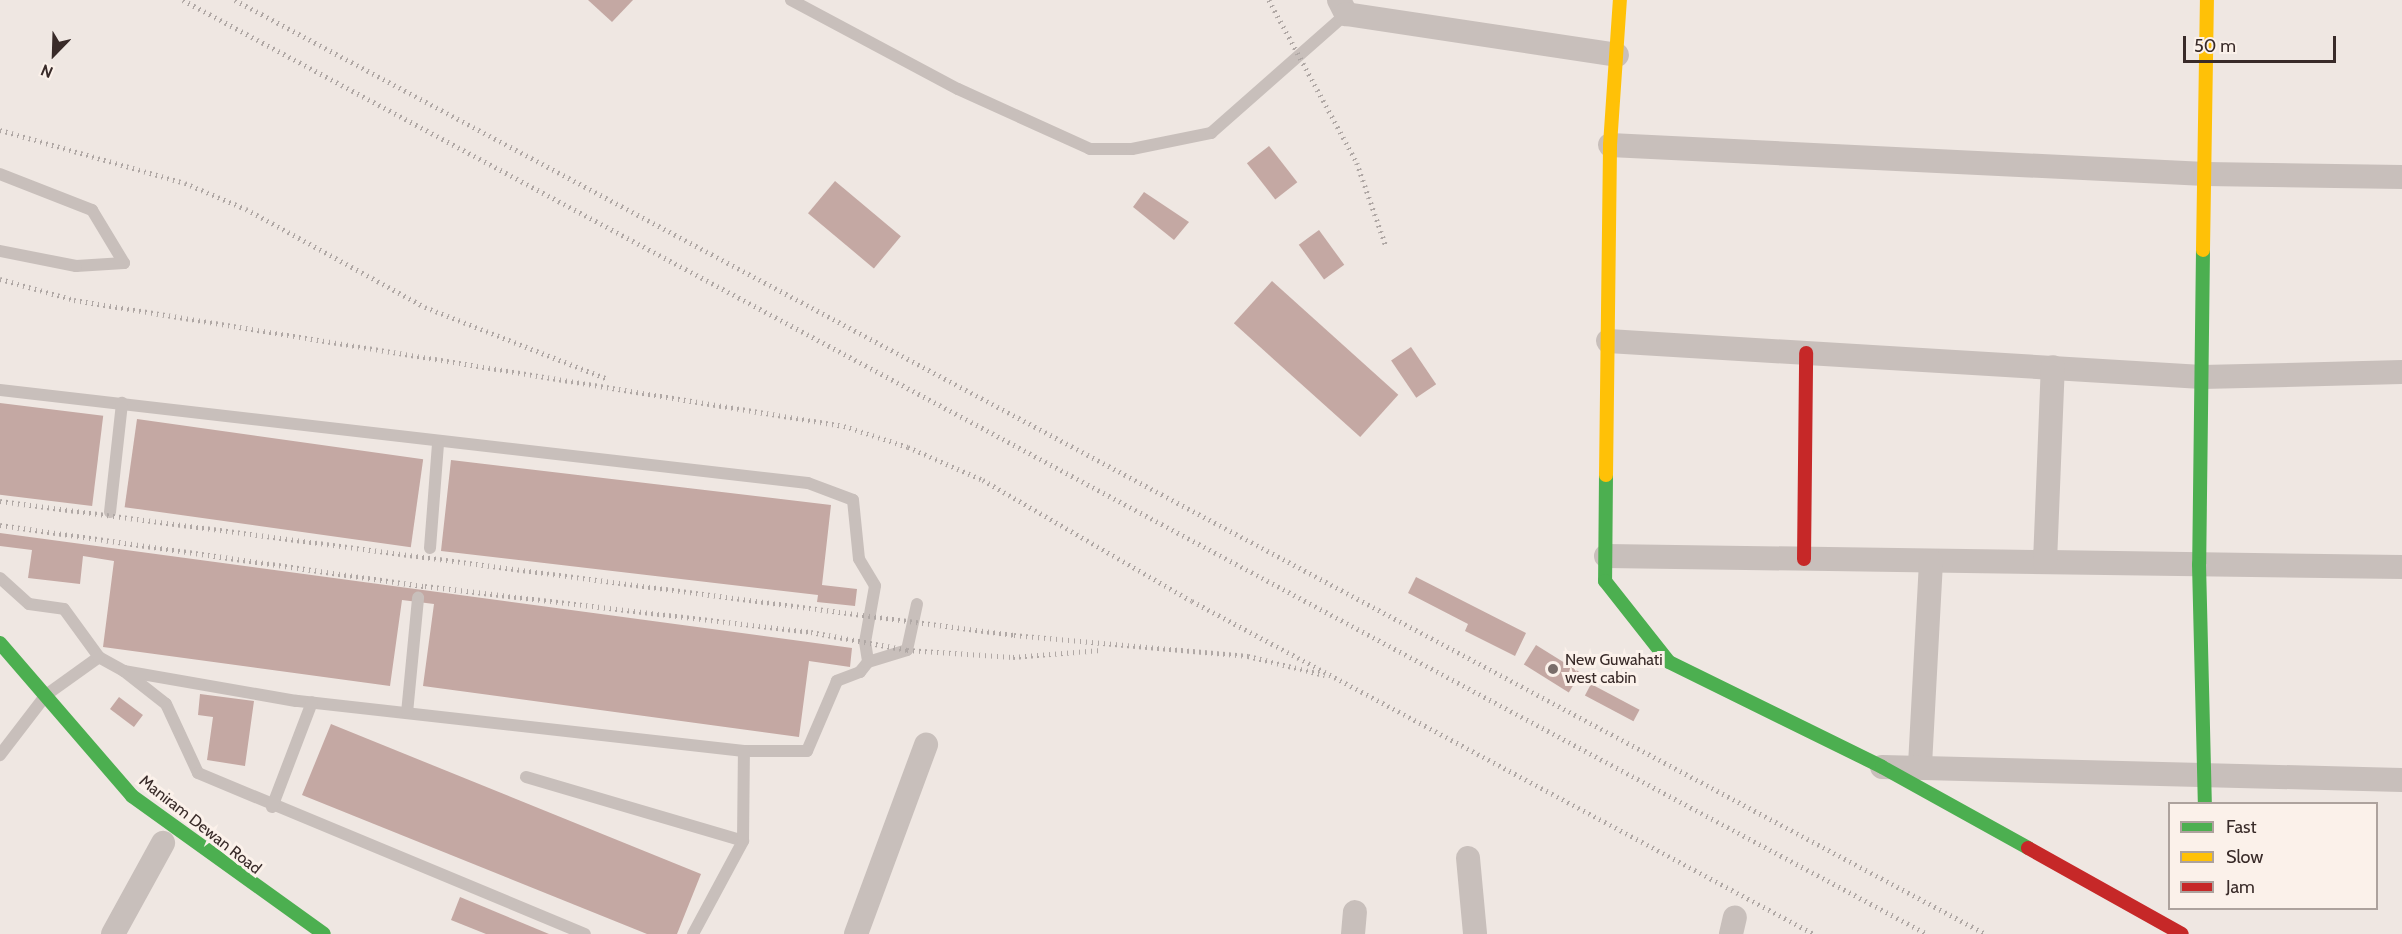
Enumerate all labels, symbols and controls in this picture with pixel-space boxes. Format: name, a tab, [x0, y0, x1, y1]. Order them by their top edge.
north arrow	[24, 24, 84, 84]
scale bar	[2186, 24, 2339, 62]
text: 50 m	[2194, 35, 2236, 57]
text: N	[38, 60, 56, 82]
place label: New Guwahati west cabin	[1565, 650, 1663, 688]
marker: New Guwahati west cabin	[1546, 662, 1560, 676]
street label: Maniram Dewan Road	[135, 771, 265, 879]
legend	[2168, 802, 2378, 910]
text: Fast	[2226, 816, 2257, 838]
text: Slow	[2226, 846, 2263, 868]
text: Jam	[2226, 876, 2255, 898]

